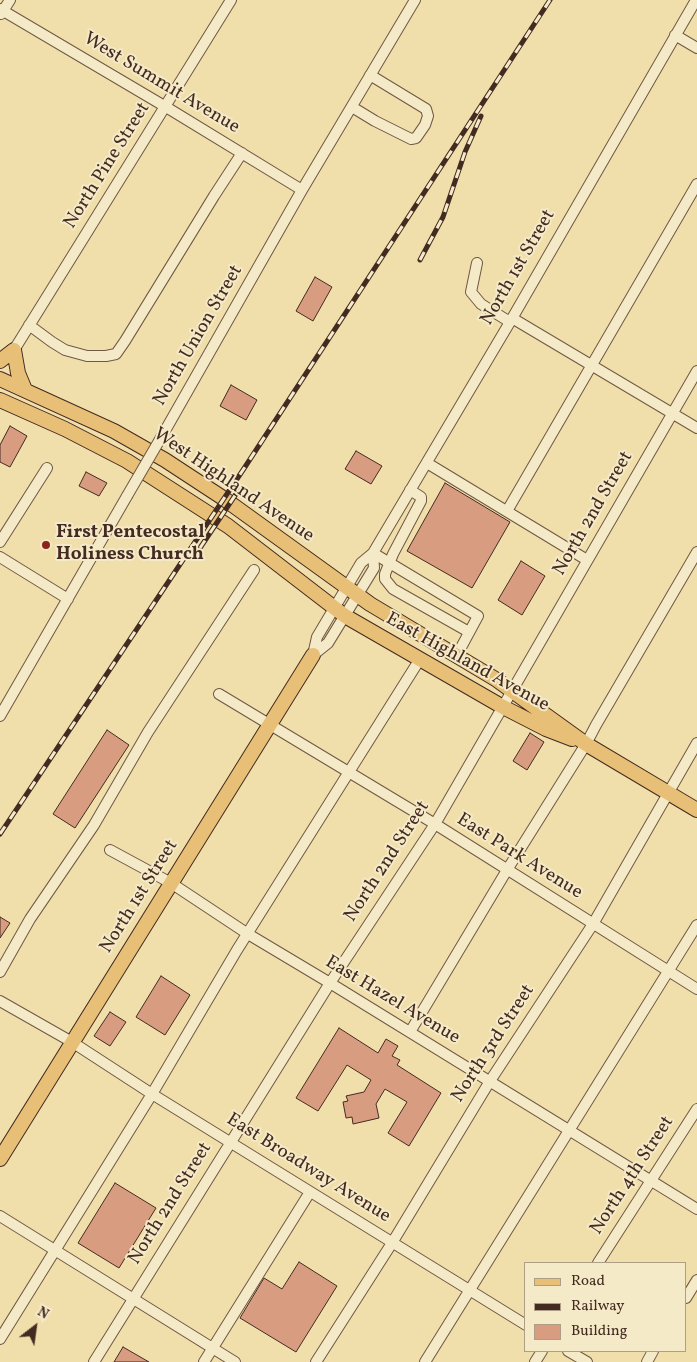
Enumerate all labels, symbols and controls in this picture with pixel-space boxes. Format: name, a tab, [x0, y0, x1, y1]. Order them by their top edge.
street label: West Summit Avenue	[79, 28, 243, 140]
street label: North Pine Street	[60, 99, 156, 233]
street label: North 1st Street	[477, 206, 561, 330]
street label: North Union Street	[149, 261, 249, 411]
street label: West Highland Avenue	[148, 424, 318, 548]
street label: North 2nd Street	[549, 448, 639, 580]
place label: First Pentecostal Holiness Church	[56, 523, 205, 567]
marker: First Pentecostal Holiness Church	[40, 539, 52, 551]
street label: East Highland Avenue	[381, 609, 553, 717]
street label: North 2nd Street	[340, 797, 436, 927]
street label: East Park Avenue	[452, 809, 586, 905]
street label: North 1st Street	[96, 836, 184, 958]
street label: East Hazel Avenue	[320, 952, 464, 1050]
street label: North 3rd Street	[447, 981, 541, 1107]
street label: East Broadway Avenue	[222, 1109, 394, 1229]
street label: North 4th Street	[586, 1112, 680, 1240]
street label: North 2nd Street	[124, 1139, 218, 1269]
legend	[524, 1262, 687, 1352]
text: Road	[571, 1271, 605, 1292]
text: Railway	[571, 1296, 624, 1317]
north arrow	[10, 1302, 60, 1352]
text: N	[34, 1303, 52, 1324]
text: Building	[571, 1321, 627, 1342]

